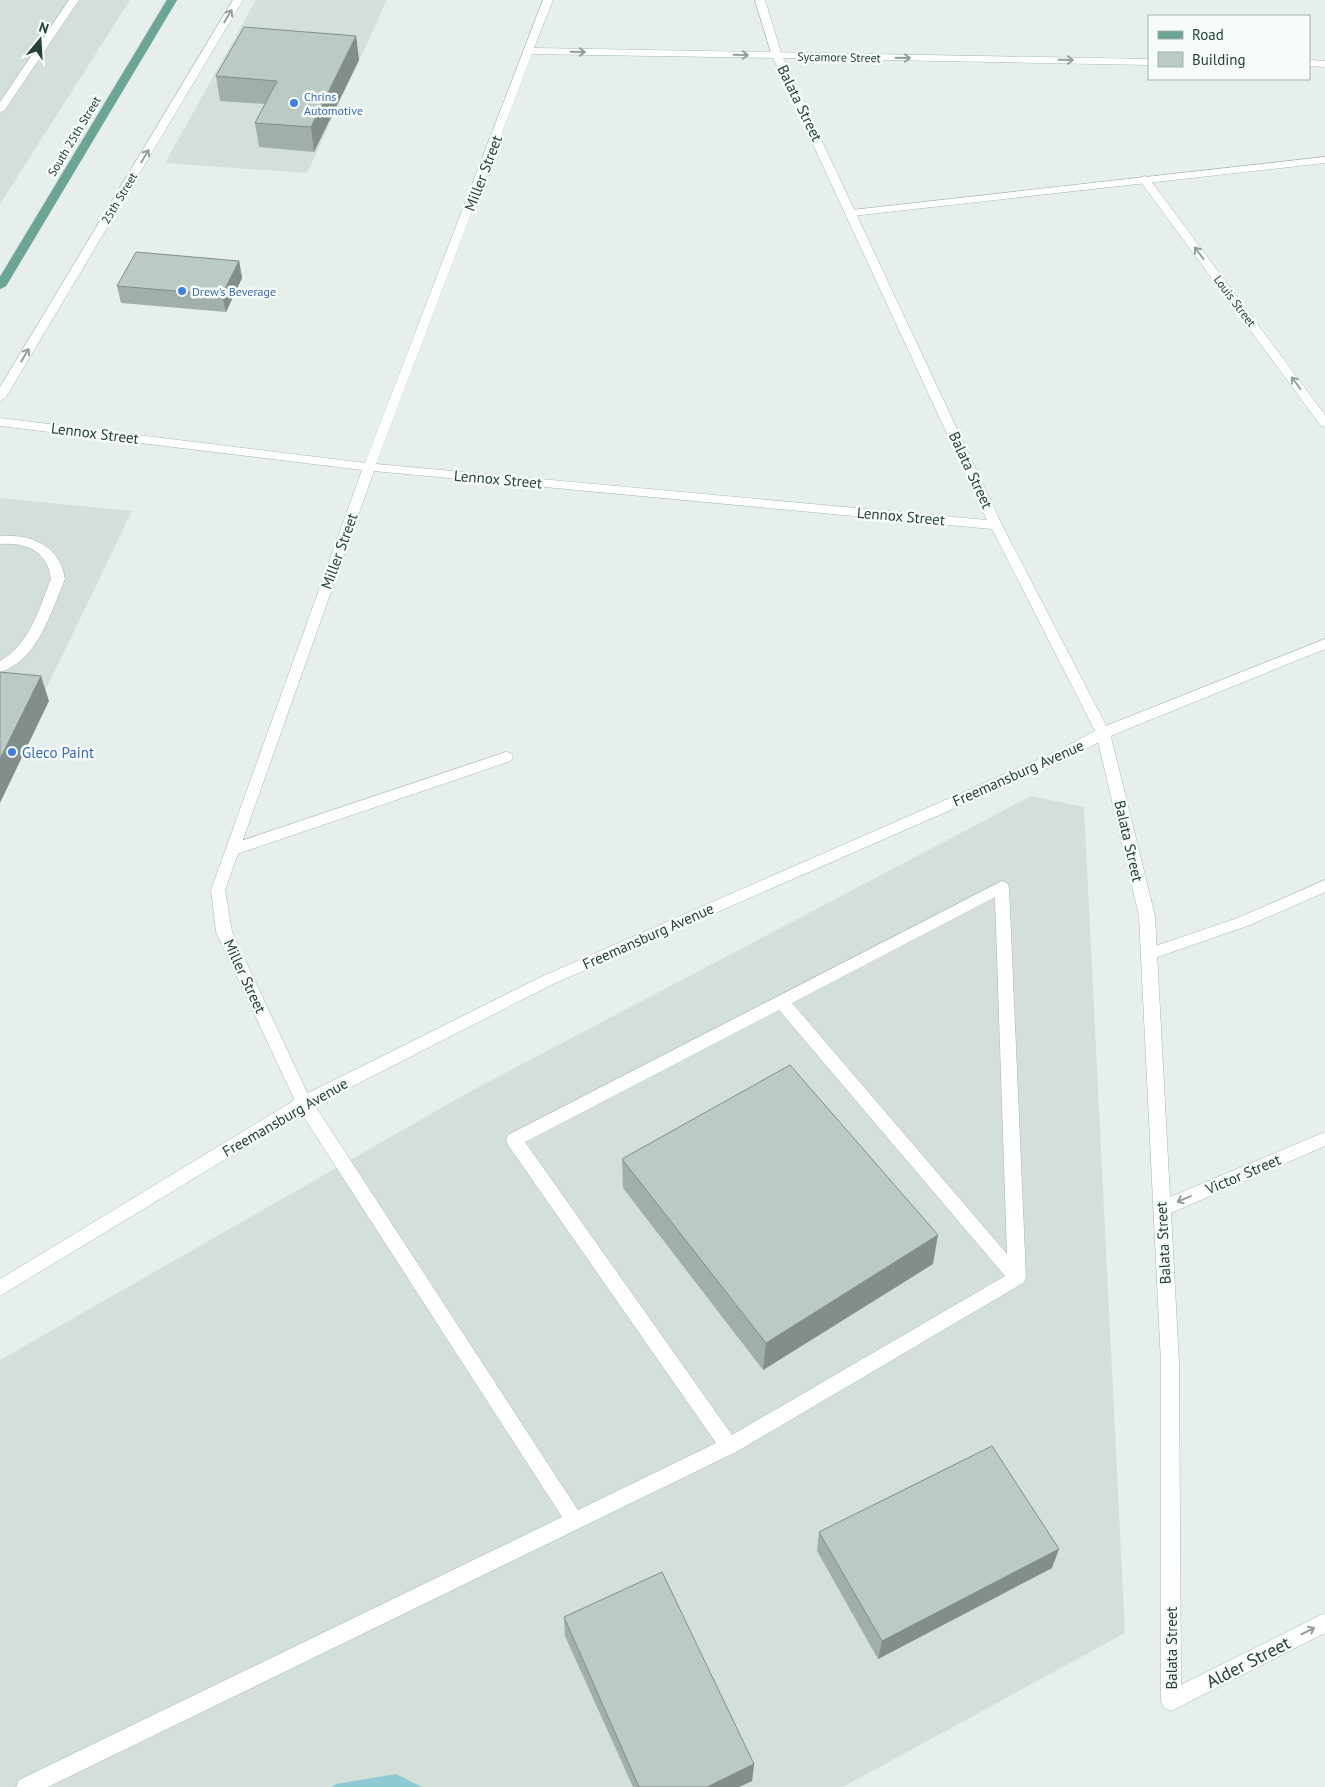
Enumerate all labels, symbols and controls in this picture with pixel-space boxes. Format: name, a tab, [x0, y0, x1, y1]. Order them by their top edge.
one-way arrow	[224, 10, 234, 24]
north arrow	[15, 15, 65, 65]
legend	[1148, 15, 1310, 80]
text: N	[37, 18, 51, 38]
text: Road	[1192, 25, 1224, 44]
one-way arrow	[570, 47, 586, 57]
street label: Sycamore Street	[797, 49, 881, 65]
one-way arrow	[732, 50, 749, 60]
text: Building	[1192, 50, 1246, 69]
one-way arrow	[895, 53, 911, 63]
one-way arrow	[1058, 56, 1074, 65]
street label: Balata Street	[773, 62, 827, 144]
place label: Chrins Automotive	[304, 89, 363, 118]
street label: South 25th Street	[44, 93, 104, 179]
marker: Chrins Automotive	[288, 97, 300, 109]
street label: Miller Street	[460, 132, 506, 214]
one-way arrow	[140, 149, 150, 163]
street label: 25th Street	[98, 169, 140, 227]
one-way arrow	[1194, 246, 1204, 260]
street label: Louis Street	[1211, 272, 1259, 330]
place label: Drew's Beverage	[192, 284, 276, 299]
marker: Drew's Beverage	[176, 285, 188, 297]
one-way arrow	[21, 349, 31, 363]
one-way arrow	[1291, 377, 1301, 391]
street label: Lennox Street	[50, 418, 140, 448]
street label: Balata Street	[945, 428, 997, 512]
street label: Lennox Street	[453, 466, 543, 492]
street label: Lennox Street	[856, 503, 946, 529]
street label: Miller Street	[316, 510, 362, 592]
street label: Freemansburg Avenue	[949, 735, 1087, 811]
place label: Gleco Paint	[22, 743, 94, 762]
marker: Gleco Paint	[6, 746, 18, 758]
street label: Balata Street	[1110, 798, 1148, 884]
street label: Freemansburg Avenue	[579, 898, 717, 974]
street label: Miller Street	[220, 936, 270, 1016]
street label: Freemansburg Avenue	[219, 1073, 351, 1161]
street label: Victor Street	[1202, 1150, 1283, 1199]
one-way arrow	[1177, 1195, 1192, 1205]
street label: Balata Street	[1151, 1201, 1175, 1285]
street label: Balata Street	[1162, 1607, 1181, 1689]
one-way arrow	[1300, 1626, 1315, 1635]
street label: Alder Street	[1202, 1631, 1294, 1693]

